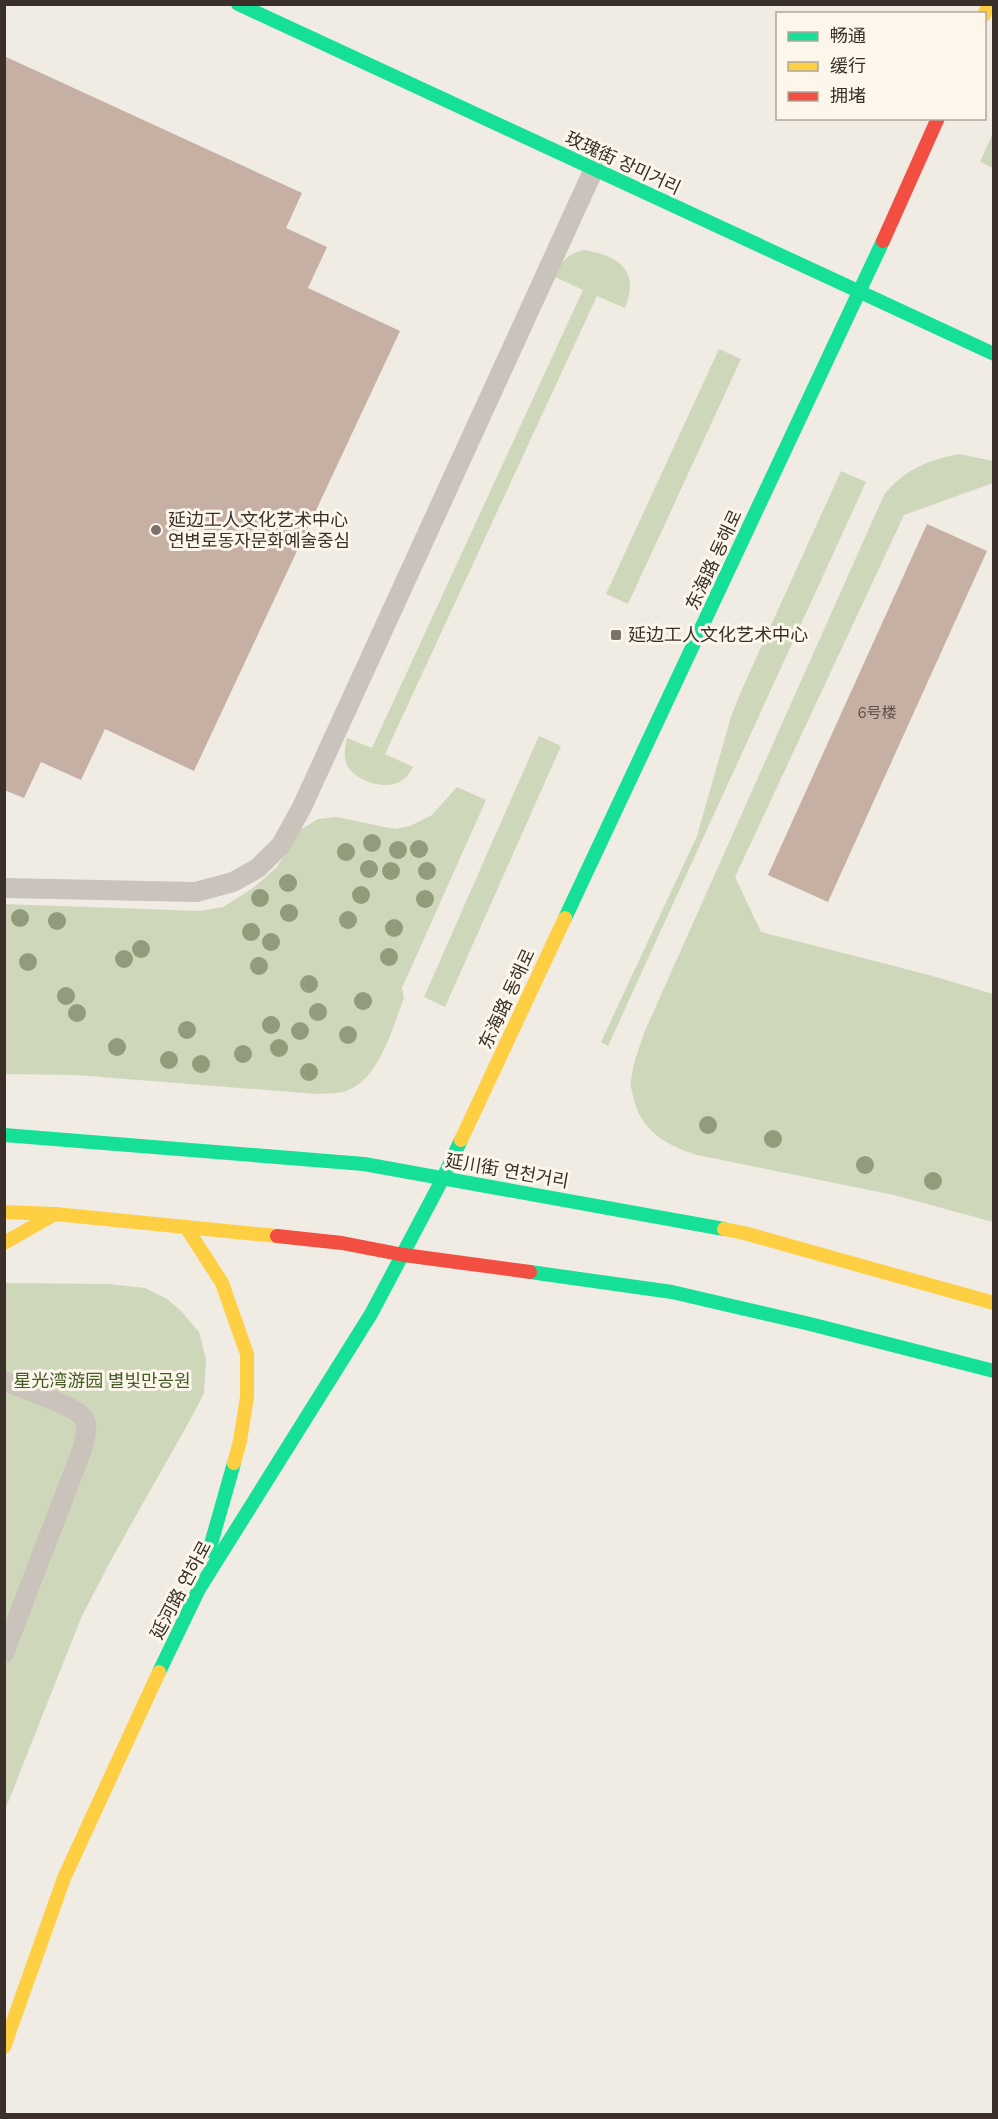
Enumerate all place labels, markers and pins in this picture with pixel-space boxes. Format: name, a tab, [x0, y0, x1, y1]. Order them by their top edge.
place label: 延边工人文化艺术中心 연변로동자문화예술중심	[168, 508, 350, 553]
marker: 延边工人文化艺术中心 연변로동자문화예술중심	[149, 523, 163, 537]
place label: 延边工人文化艺术中心	[628, 623, 808, 647]
marker: 延边工人文化艺术中心	[609, 628, 623, 642]

